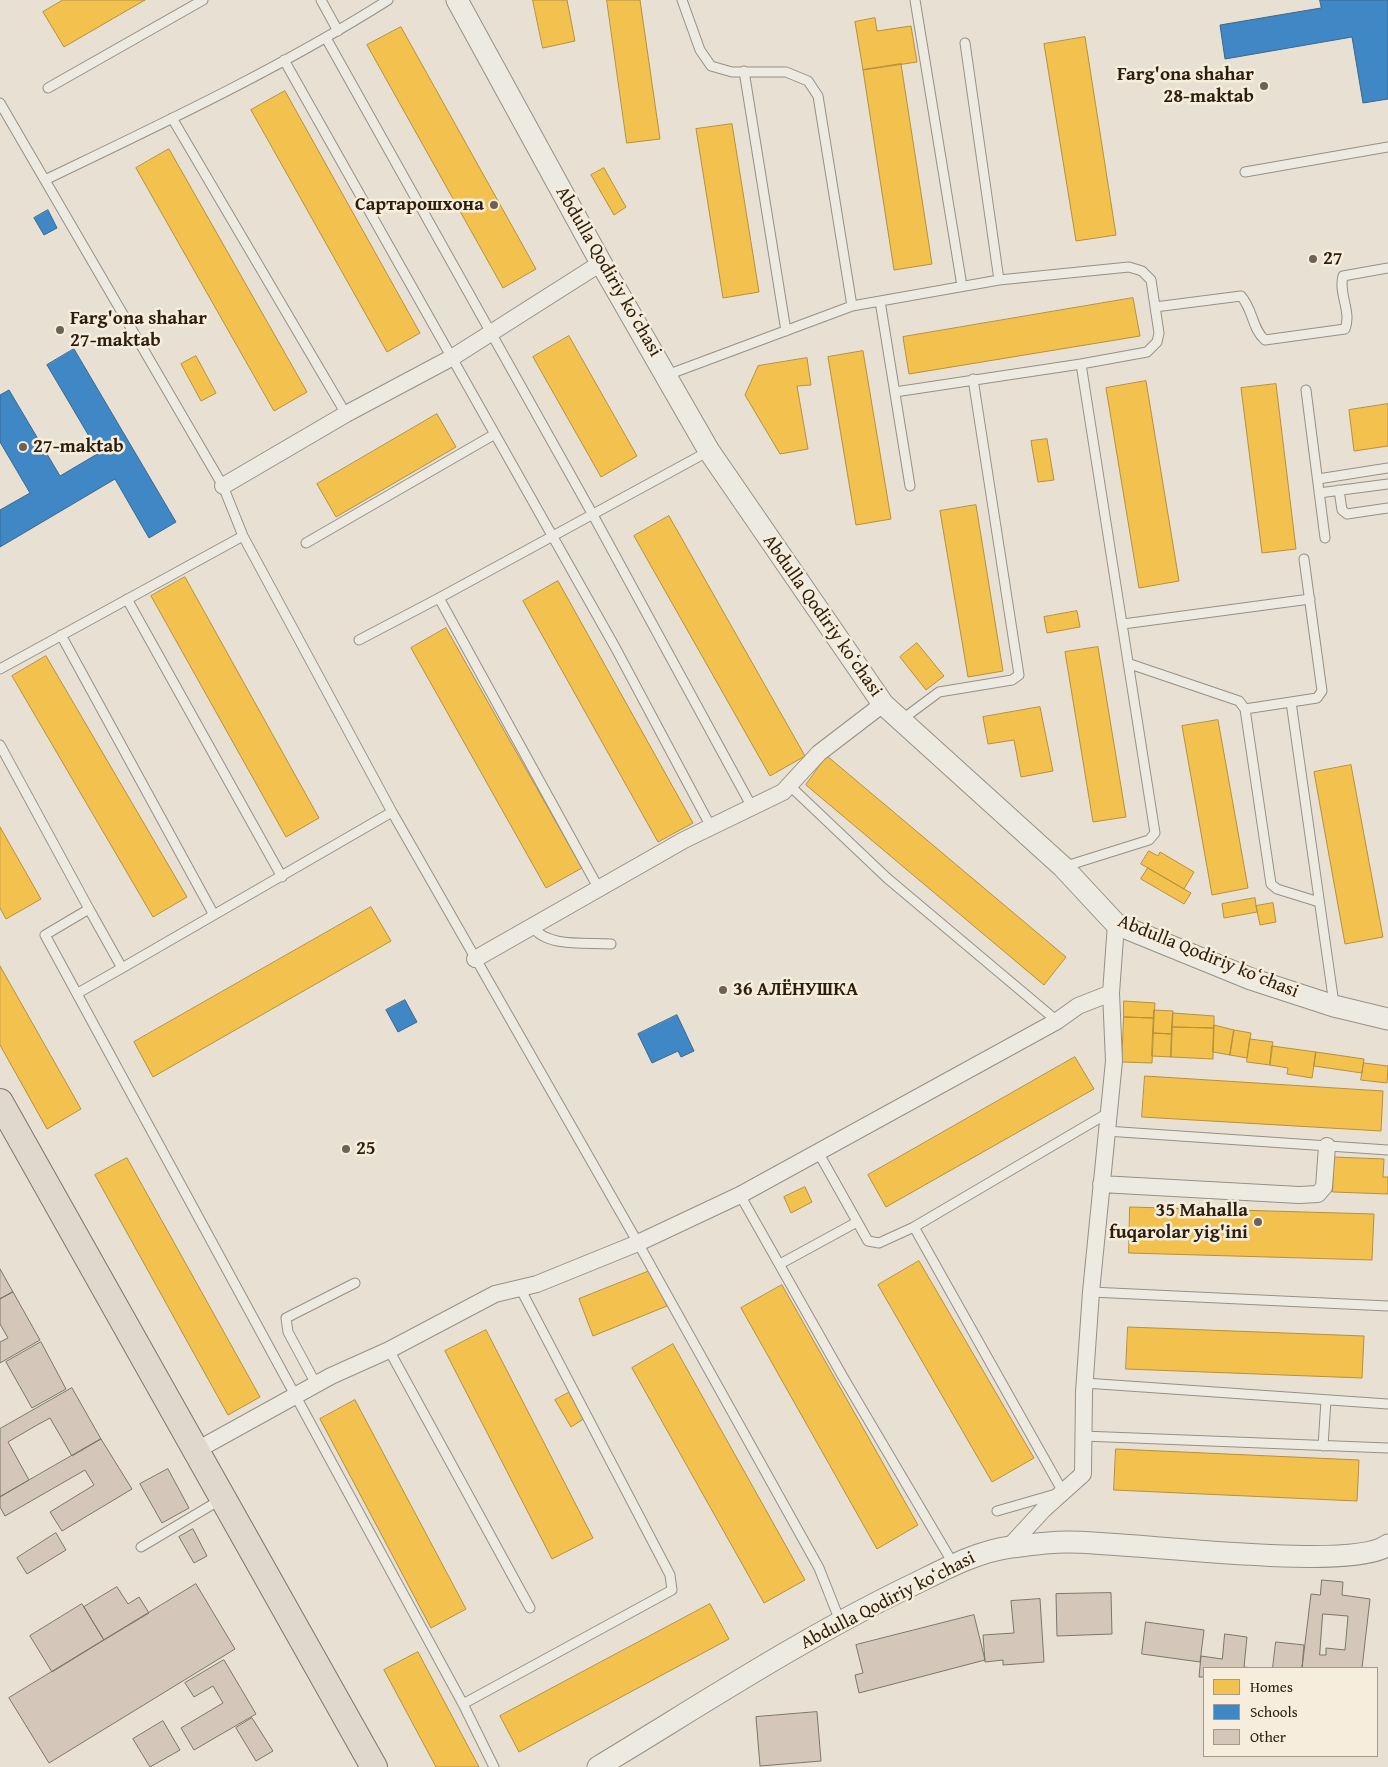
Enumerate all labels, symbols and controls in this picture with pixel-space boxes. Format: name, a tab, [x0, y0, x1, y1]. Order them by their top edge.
place label: Farg'ona shahar 28-maktab	[1117, 64, 1254, 108]
marker: Farg'ona shahar 28-maktab	[1258, 80, 1270, 92]
street label: Abdulla Qodiriy koʻchasi	[550, 183, 666, 361]
place label: Сартарошхона	[355, 194, 484, 216]
marker: Сартарошхона	[488, 199, 500, 211]
place label: 27	[1323, 248, 1343, 270]
marker: 27	[1307, 253, 1319, 265]
place label: Farg'ona shahar 27-maktab	[70, 308, 207, 352]
marker: Farg'ona shahar 27-maktab	[54, 324, 66, 336]
place label: 27-maktab	[33, 436, 124, 458]
marker: 27-maktab	[17, 441, 29, 453]
street label: Abdulla Qodiriy koʻchasi	[757, 530, 887, 702]
street label: Abdulla Qodiriy koʻchasi	[1114, 910, 1302, 1004]
place label: 36 АЛЁНУШКА	[733, 979, 858, 1001]
marker: 36 АЛЁНУШКА	[717, 984, 729, 996]
place label: 25	[356, 1138, 376, 1160]
marker: 25	[340, 1143, 352, 1155]
place label: 35 Mahalla fuqarolar yig'ini	[1109, 1200, 1248, 1244]
marker: 35 Mahalla fuqarolar yig'ini	[1252, 1216, 1264, 1228]
street label: Abdulla Qodiriy koʻchasi	[797, 1547, 979, 1655]
legend	[1203, 1667, 1378, 1757]
text: Homes	[1250, 1676, 1293, 1697]
text: Schools	[1250, 1701, 1298, 1722]
text: Other	[1250, 1726, 1286, 1747]

